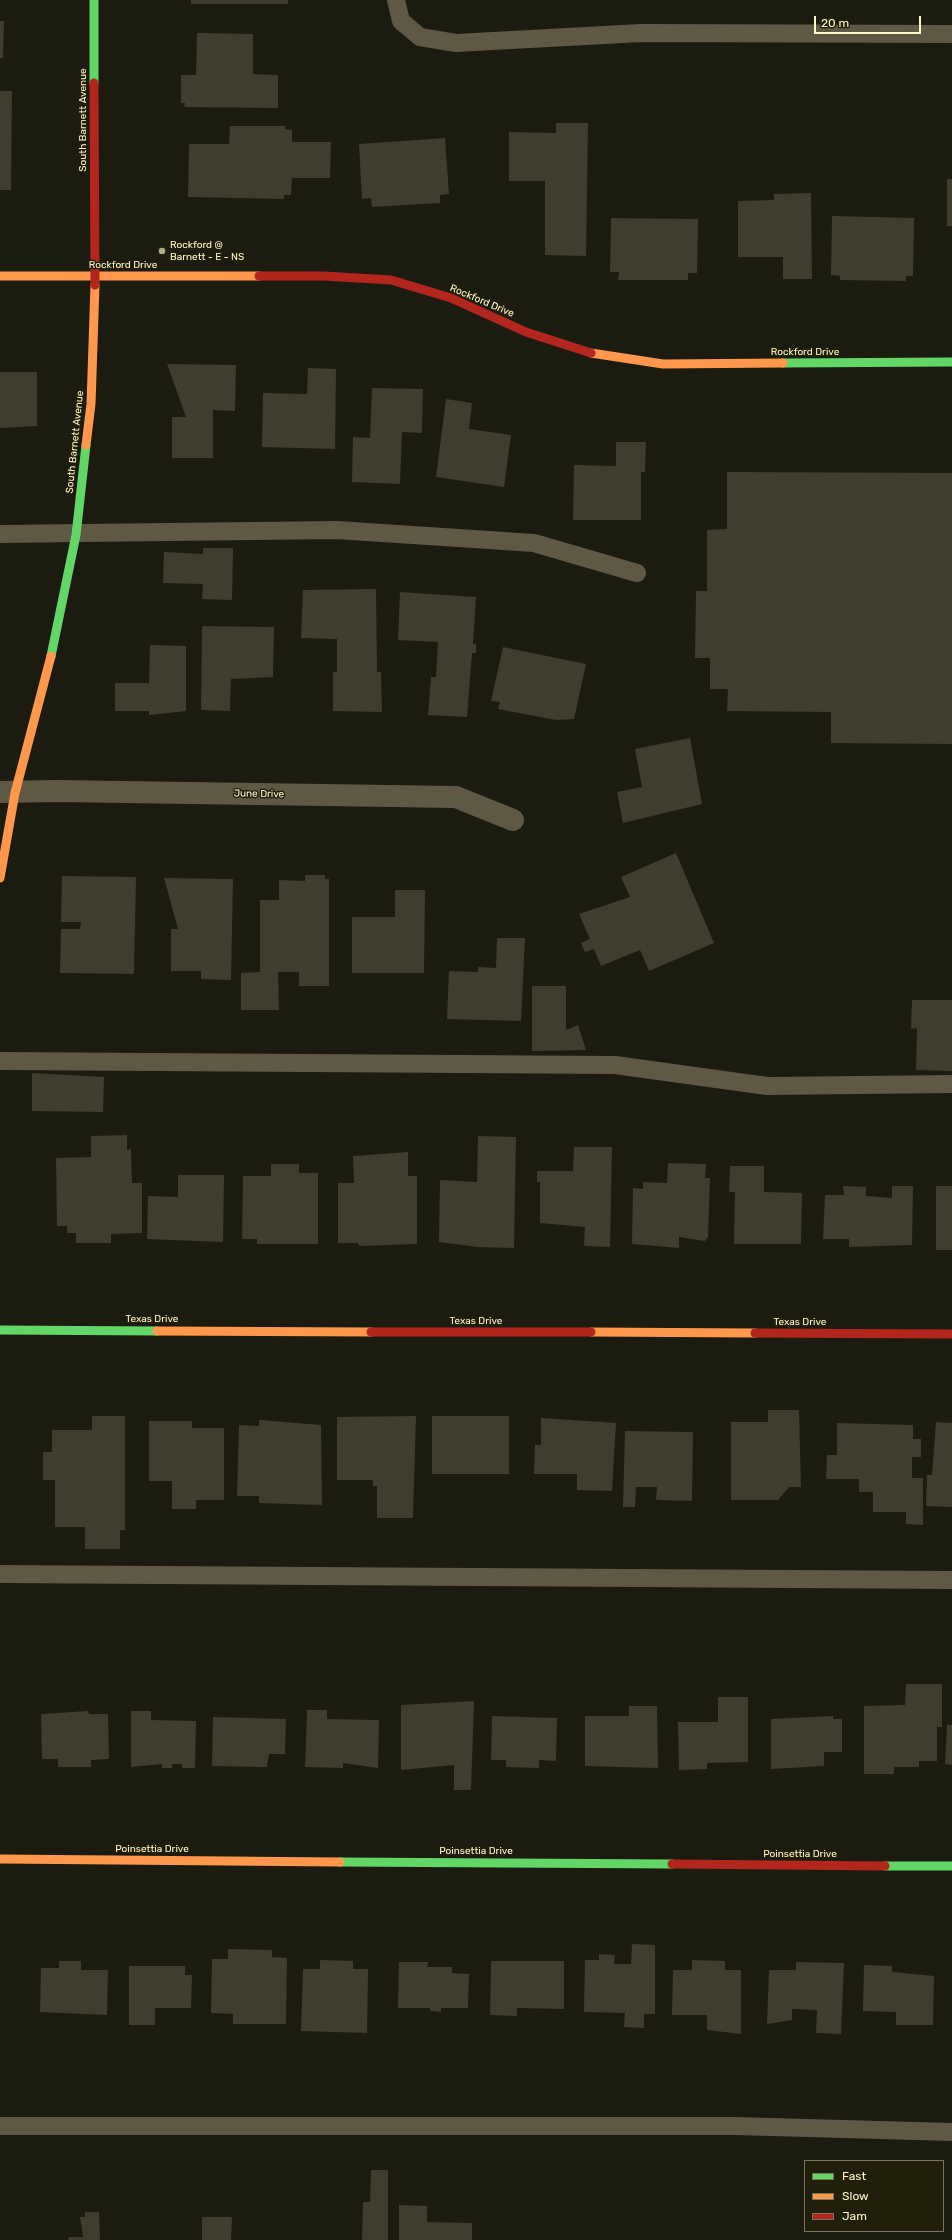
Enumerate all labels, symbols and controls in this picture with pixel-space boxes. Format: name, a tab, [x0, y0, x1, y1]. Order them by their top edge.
scale bar	[816, 8, 923, 34]
text: 20 m	[821, 16, 849, 30]
street label: South Barnett Avenue	[77, 68, 89, 172]
place label: Rockford @ Barnett - E - NS	[170, 239, 244, 262]
marker: Rockford @ Barnett - E - NS	[157, 246, 167, 256]
street label: Rockford Drive	[89, 259, 157, 271]
street label: Rockford Drive	[448, 282, 516, 320]
street label: Rockford Drive	[771, 346, 839, 358]
street label: South Barnett Avenue	[64, 390, 86, 494]
street label: June Drive	[234, 788, 284, 800]
street label: Texas Drive	[126, 1313, 178, 1325]
street label: Texas Drive	[450, 1315, 502, 1327]
street label: Texas Drive	[774, 1316, 826, 1328]
street label: Poinsettia Drive	[115, 1843, 189, 1855]
street label: Poinsettia Drive	[439, 1845, 513, 1857]
street label: Poinsettia Drive	[763, 1848, 837, 1860]
legend	[804, 2160, 944, 2232]
text: Fast	[842, 2169, 866, 2183]
text: Slow	[842, 2189, 869, 2203]
text: Jam	[842, 2209, 867, 2223]

